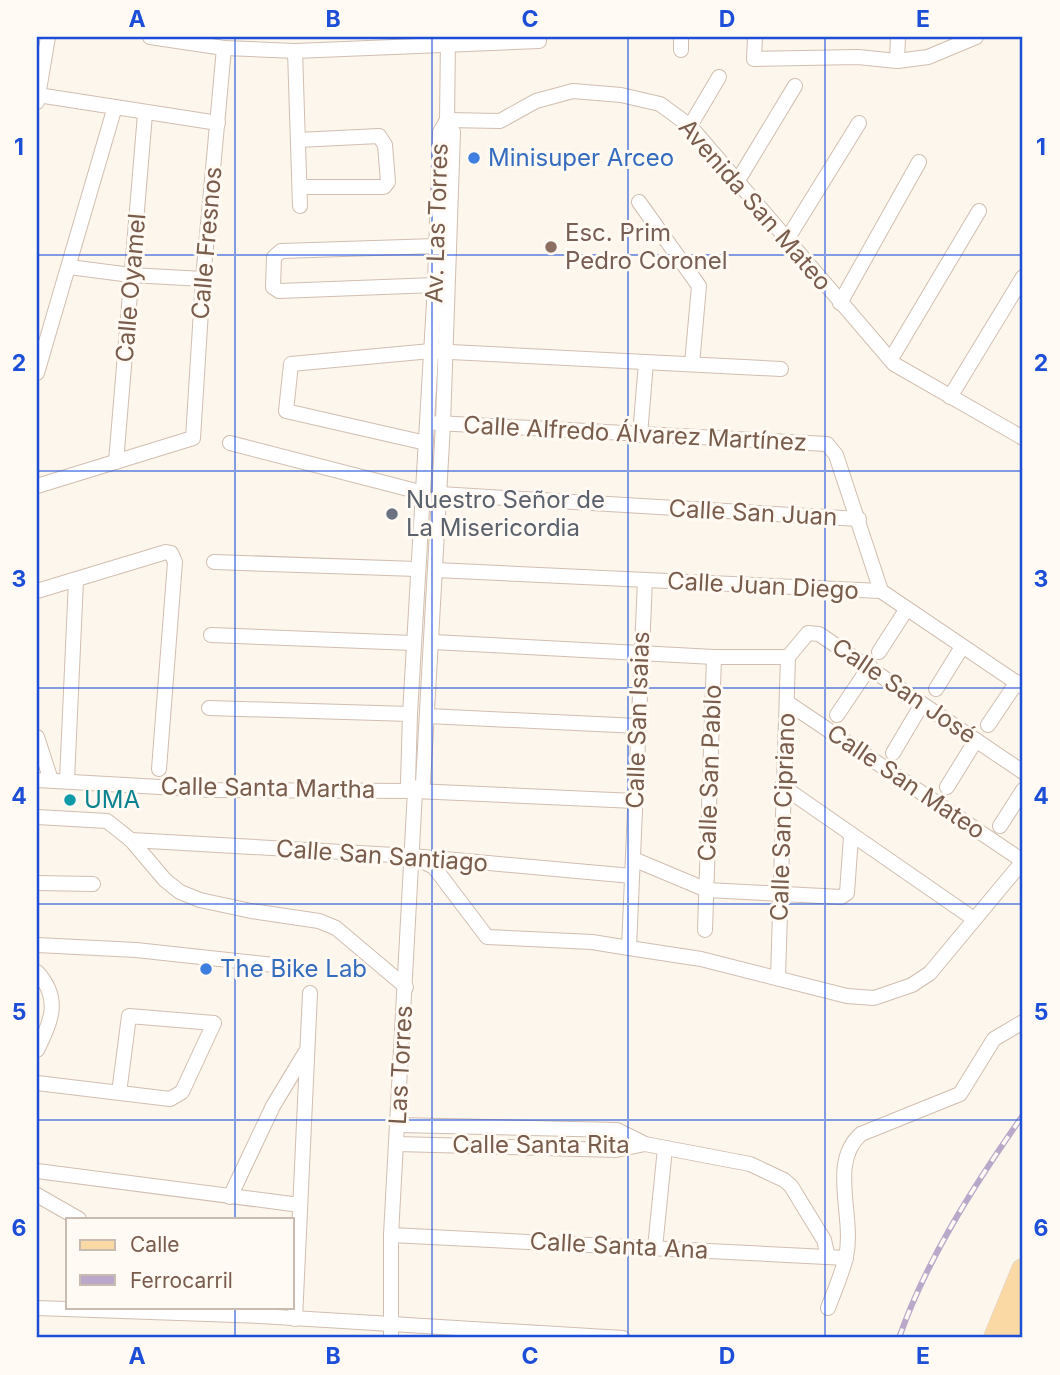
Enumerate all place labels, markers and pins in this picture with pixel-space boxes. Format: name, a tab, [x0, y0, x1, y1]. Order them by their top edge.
place label: Minisuper Arceo	[488, 143, 674, 172]
marker: Minisuper Arceo	[466, 150, 482, 166]
place label: Esc. Prim Pedro Coronel	[565, 218, 728, 275]
marker: Esc. Prim Pedro Coronel	[543, 239, 559, 255]
place label: Nuestro Señor de La Misericordia	[406, 485, 605, 542]
marker: Nuestro Señor de La Misericordia	[384, 506, 400, 522]
place label: UMA	[84, 785, 140, 814]
marker: UMA	[62, 792, 78, 808]
place label: The Bike Lab	[220, 954, 367, 983]
marker: The Bike Lab	[198, 961, 214, 977]

